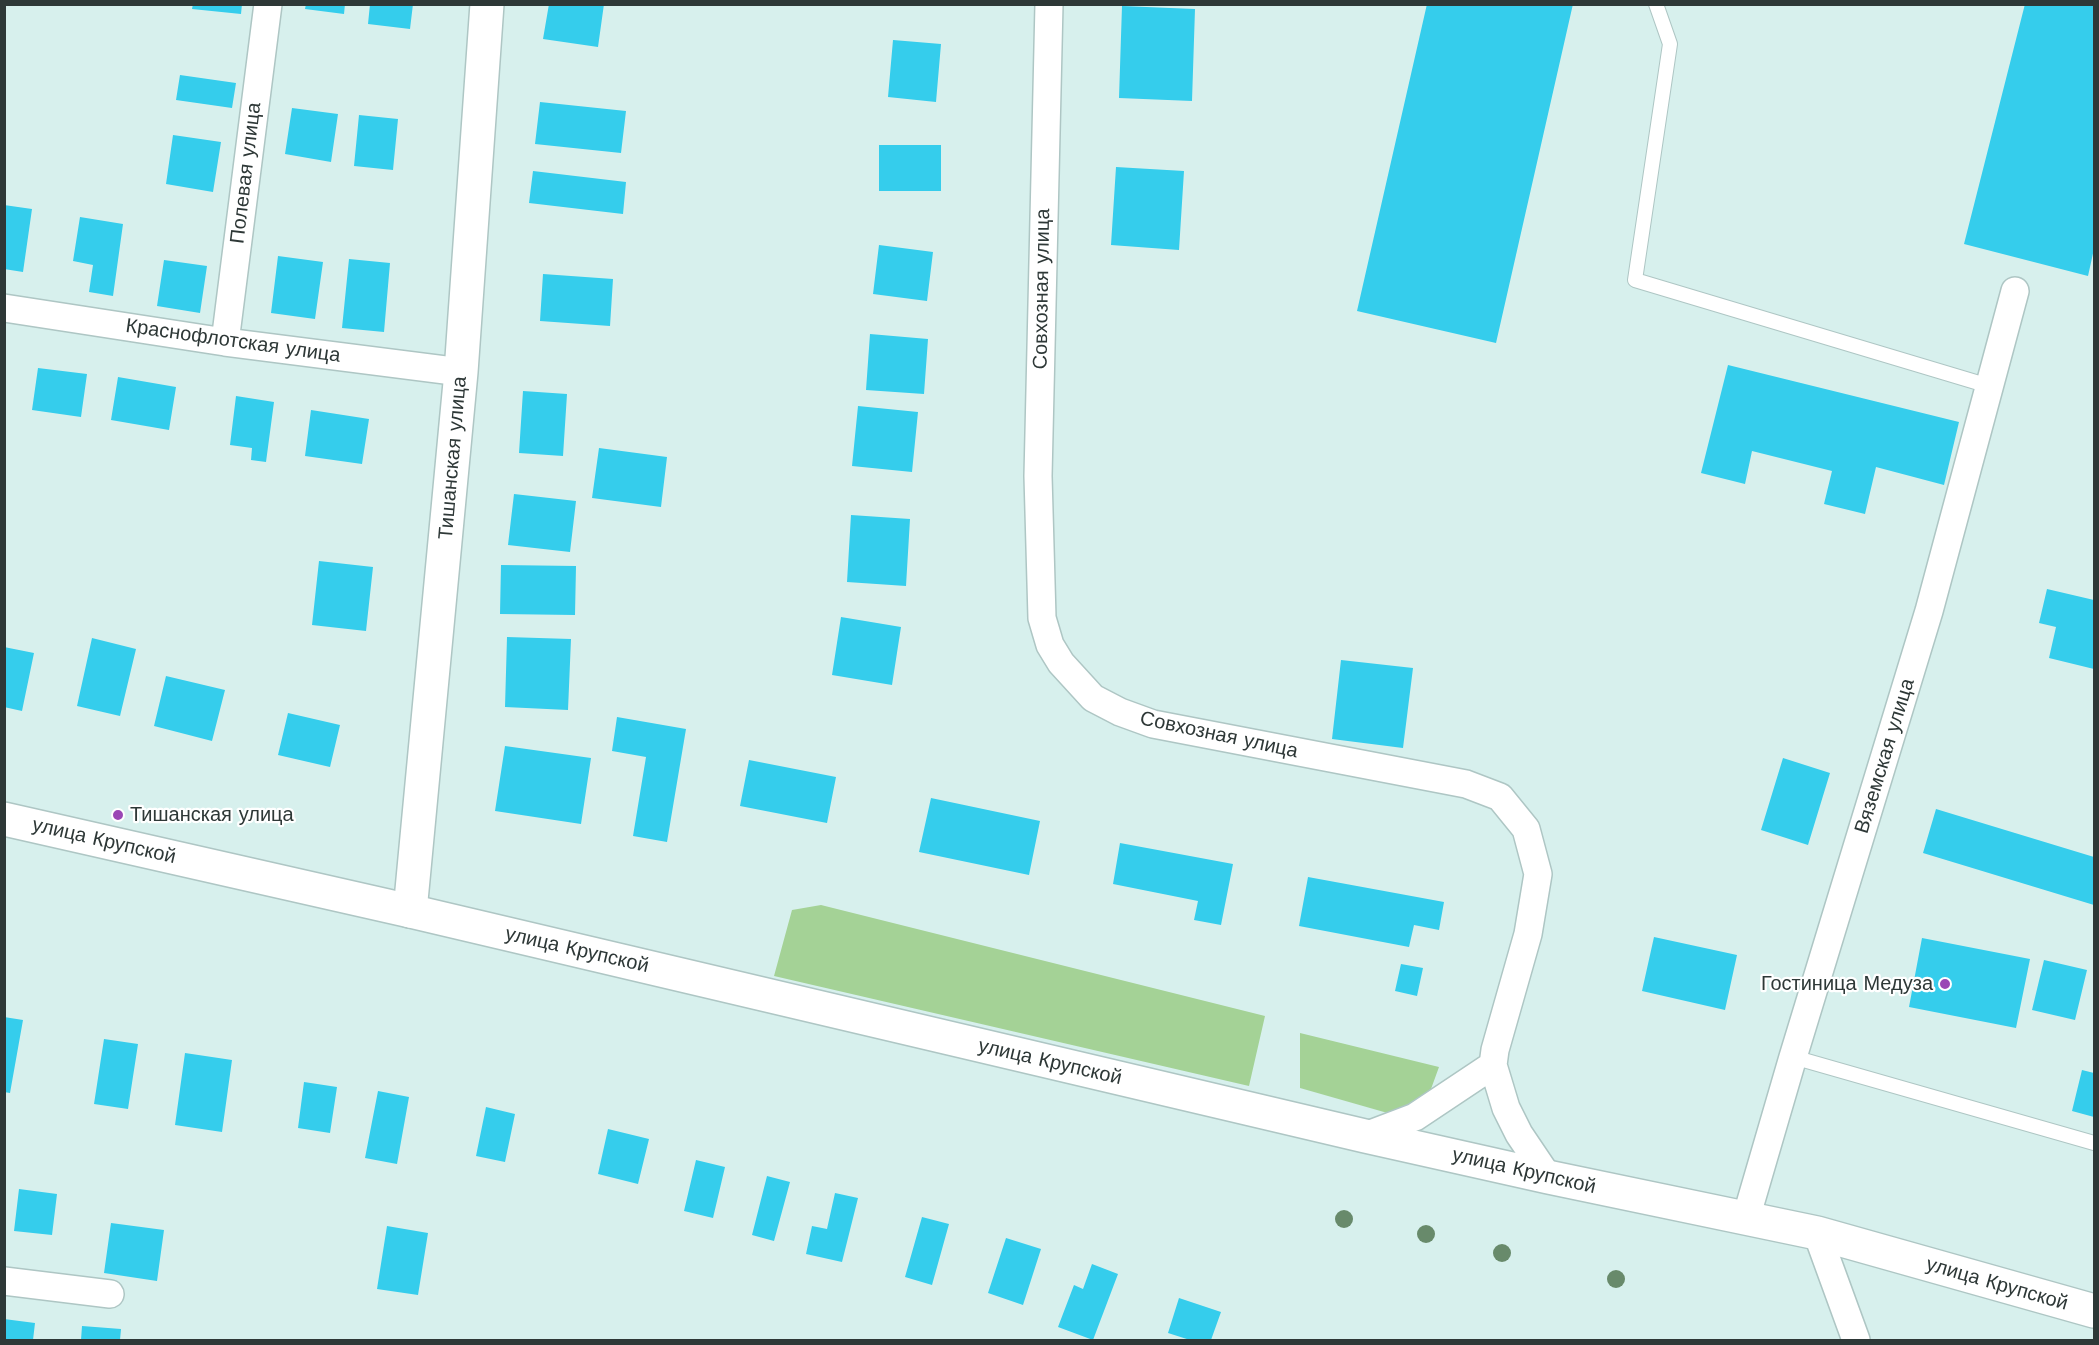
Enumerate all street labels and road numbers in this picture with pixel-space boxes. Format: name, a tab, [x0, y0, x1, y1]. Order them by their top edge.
street label: Полевая улица	[225, 101, 267, 245]
street label: Совхозная улица	[1029, 208, 1055, 370]
street label: Краснофлотская улица	[124, 314, 342, 368]
street label: Тишанская улица	[434, 375, 472, 541]
street label: Вяземская улица	[1850, 676, 1920, 836]
street label: Совхозная улица	[1138, 707, 1300, 763]
street label: улица Крупской	[30, 813, 178, 869]
street label: улица Крупской	[503, 922, 651, 978]
street label: улица Крупской	[976, 1034, 1124, 1090]
street label: улица Крупской	[1450, 1143, 1598, 1199]
street label: улица Крупской	[1923, 1252, 2071, 1316]

